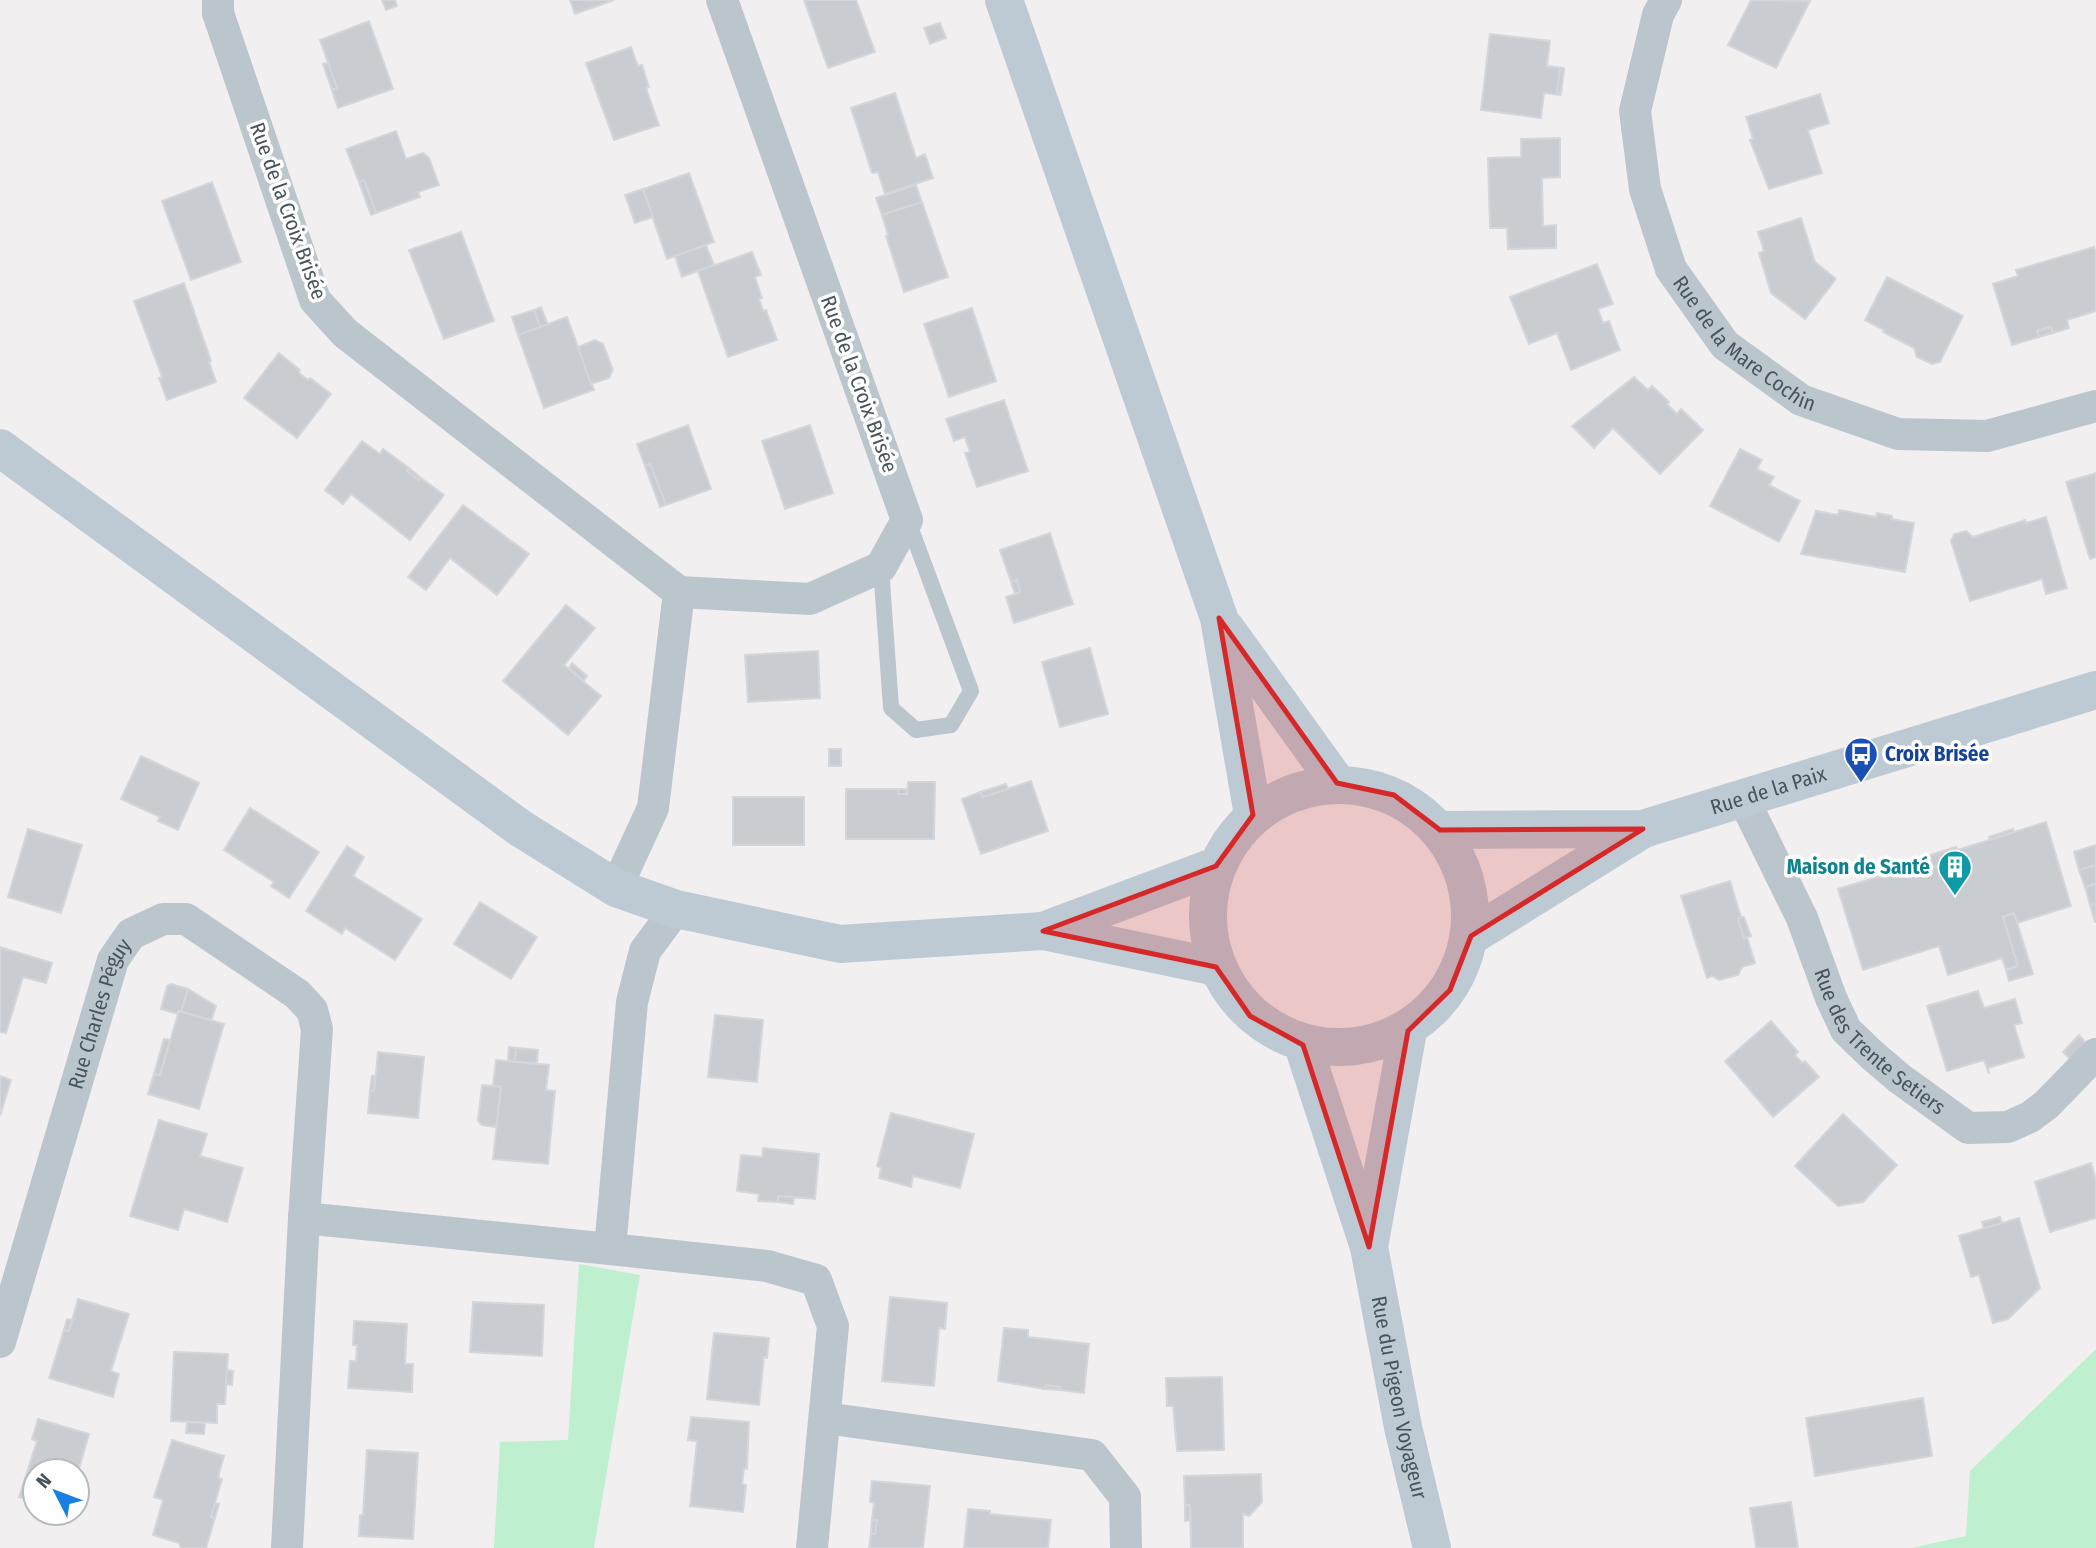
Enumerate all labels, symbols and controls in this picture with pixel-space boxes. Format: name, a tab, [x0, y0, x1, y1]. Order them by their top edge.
street label: Rue de la Croix Brisée	[244, 119, 332, 303]
street label: Rue de la Mare Cochin	[1667, 271, 1819, 417]
street label: Rue de la Croix Brisée	[815, 292, 903, 476]
bus stop icon: Croix Brisée	[1842, 735, 1880, 784]
place label: Croix Brisée	[1885, 741, 1989, 767]
street label: Rue de la Paix	[1707, 760, 1830, 821]
building icon: Maison de Santé	[1936, 848, 1974, 897]
place label: Maison de Santé	[1787, 854, 1930, 880]
street label: Rue Charles Péguy	[63, 933, 137, 1092]
street label: Rue des Trente Setiers	[1808, 965, 1951, 1120]
street label: Rue du Pigeon Voyageur	[1366, 1294, 1433, 1502]
north arrow	[21, 1457, 91, 1527]
text: N	[31, 1469, 56, 1493]

